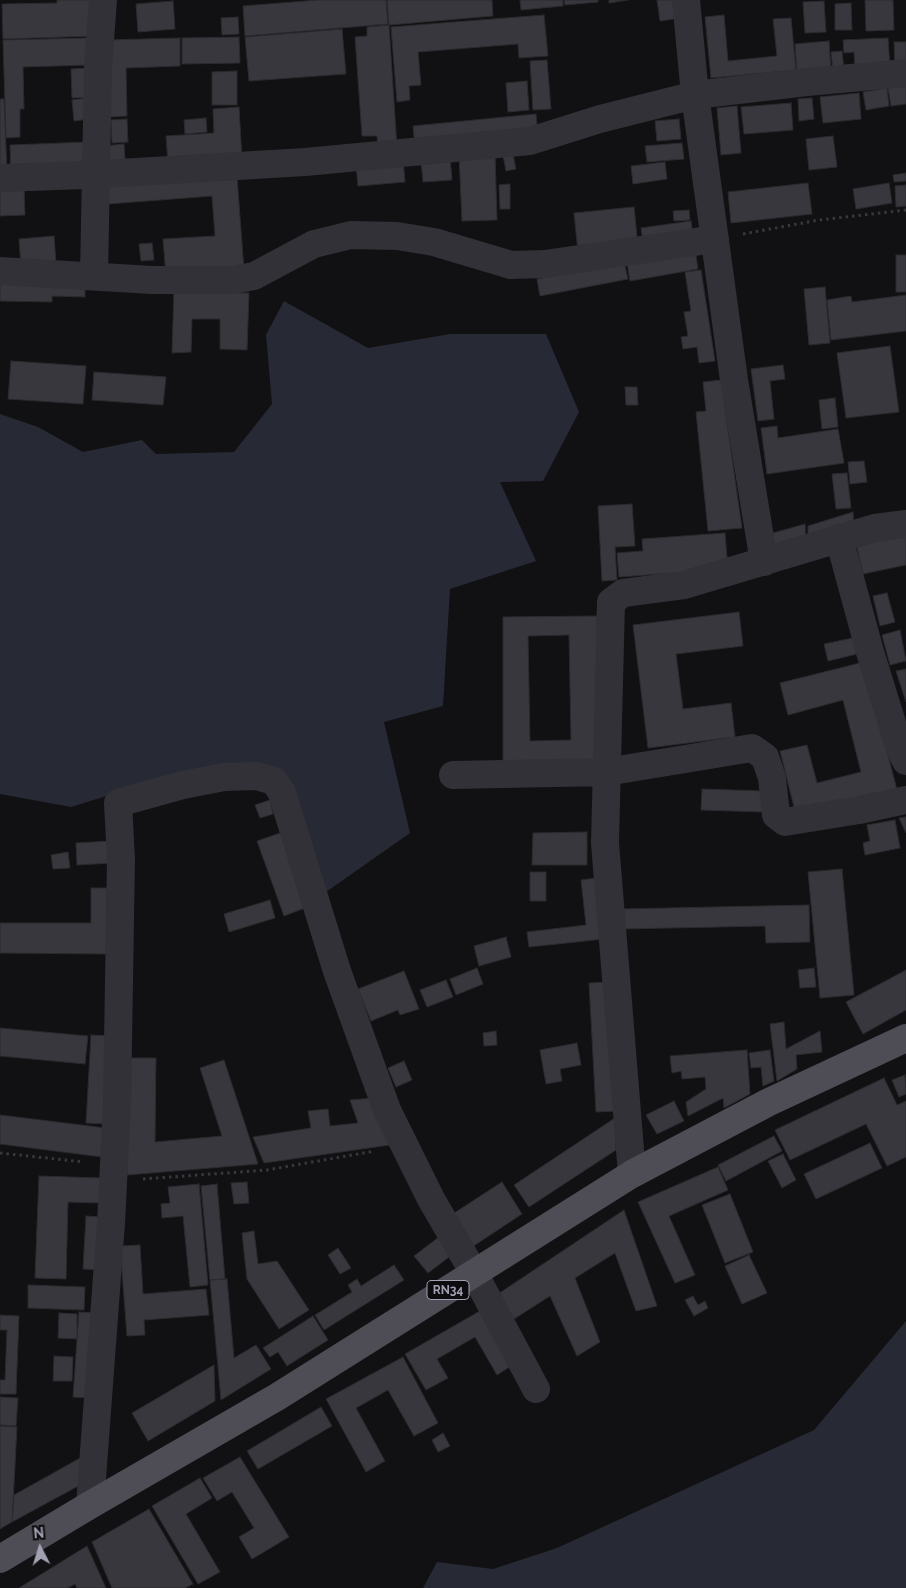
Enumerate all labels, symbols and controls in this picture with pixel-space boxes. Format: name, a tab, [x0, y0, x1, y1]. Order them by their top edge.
road number: RN34	[427, 1280, 469, 1300]
north arrow	[15, 1523, 65, 1573]
text: N	[33, 1525, 45, 1541]

